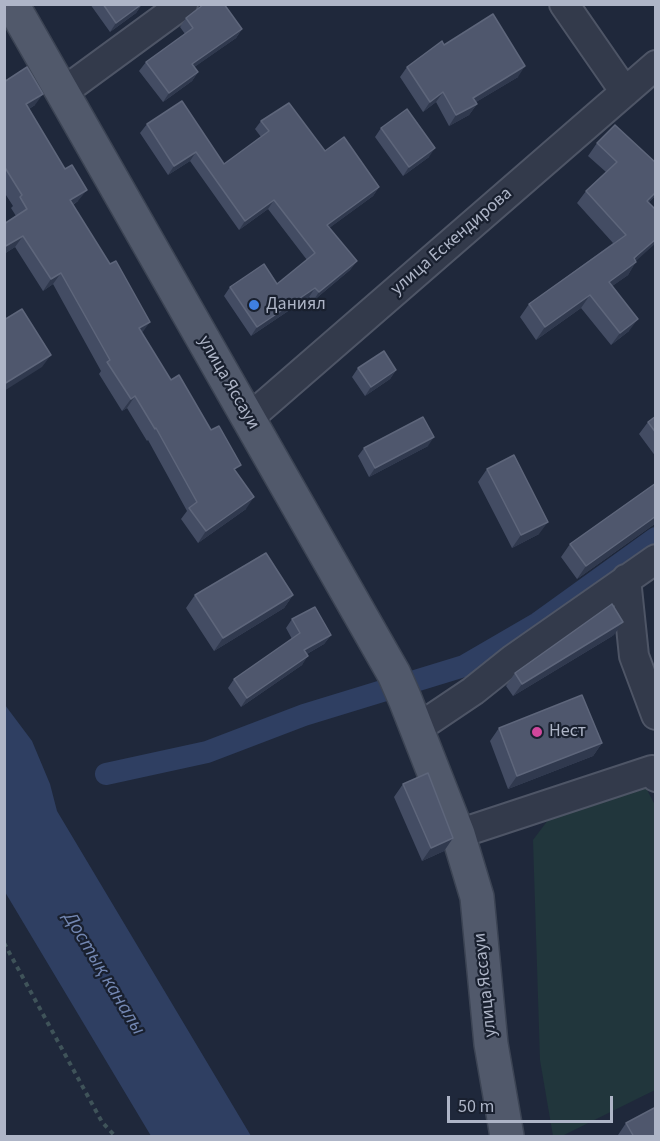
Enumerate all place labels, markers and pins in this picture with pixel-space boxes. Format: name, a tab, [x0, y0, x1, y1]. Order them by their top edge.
place label: Даниял	[266, 294, 326, 316]
marker: Даниял	[247, 298, 261, 312]
place label: Нест	[549, 721, 586, 743]
marker: Нест	[530, 725, 544, 739]

